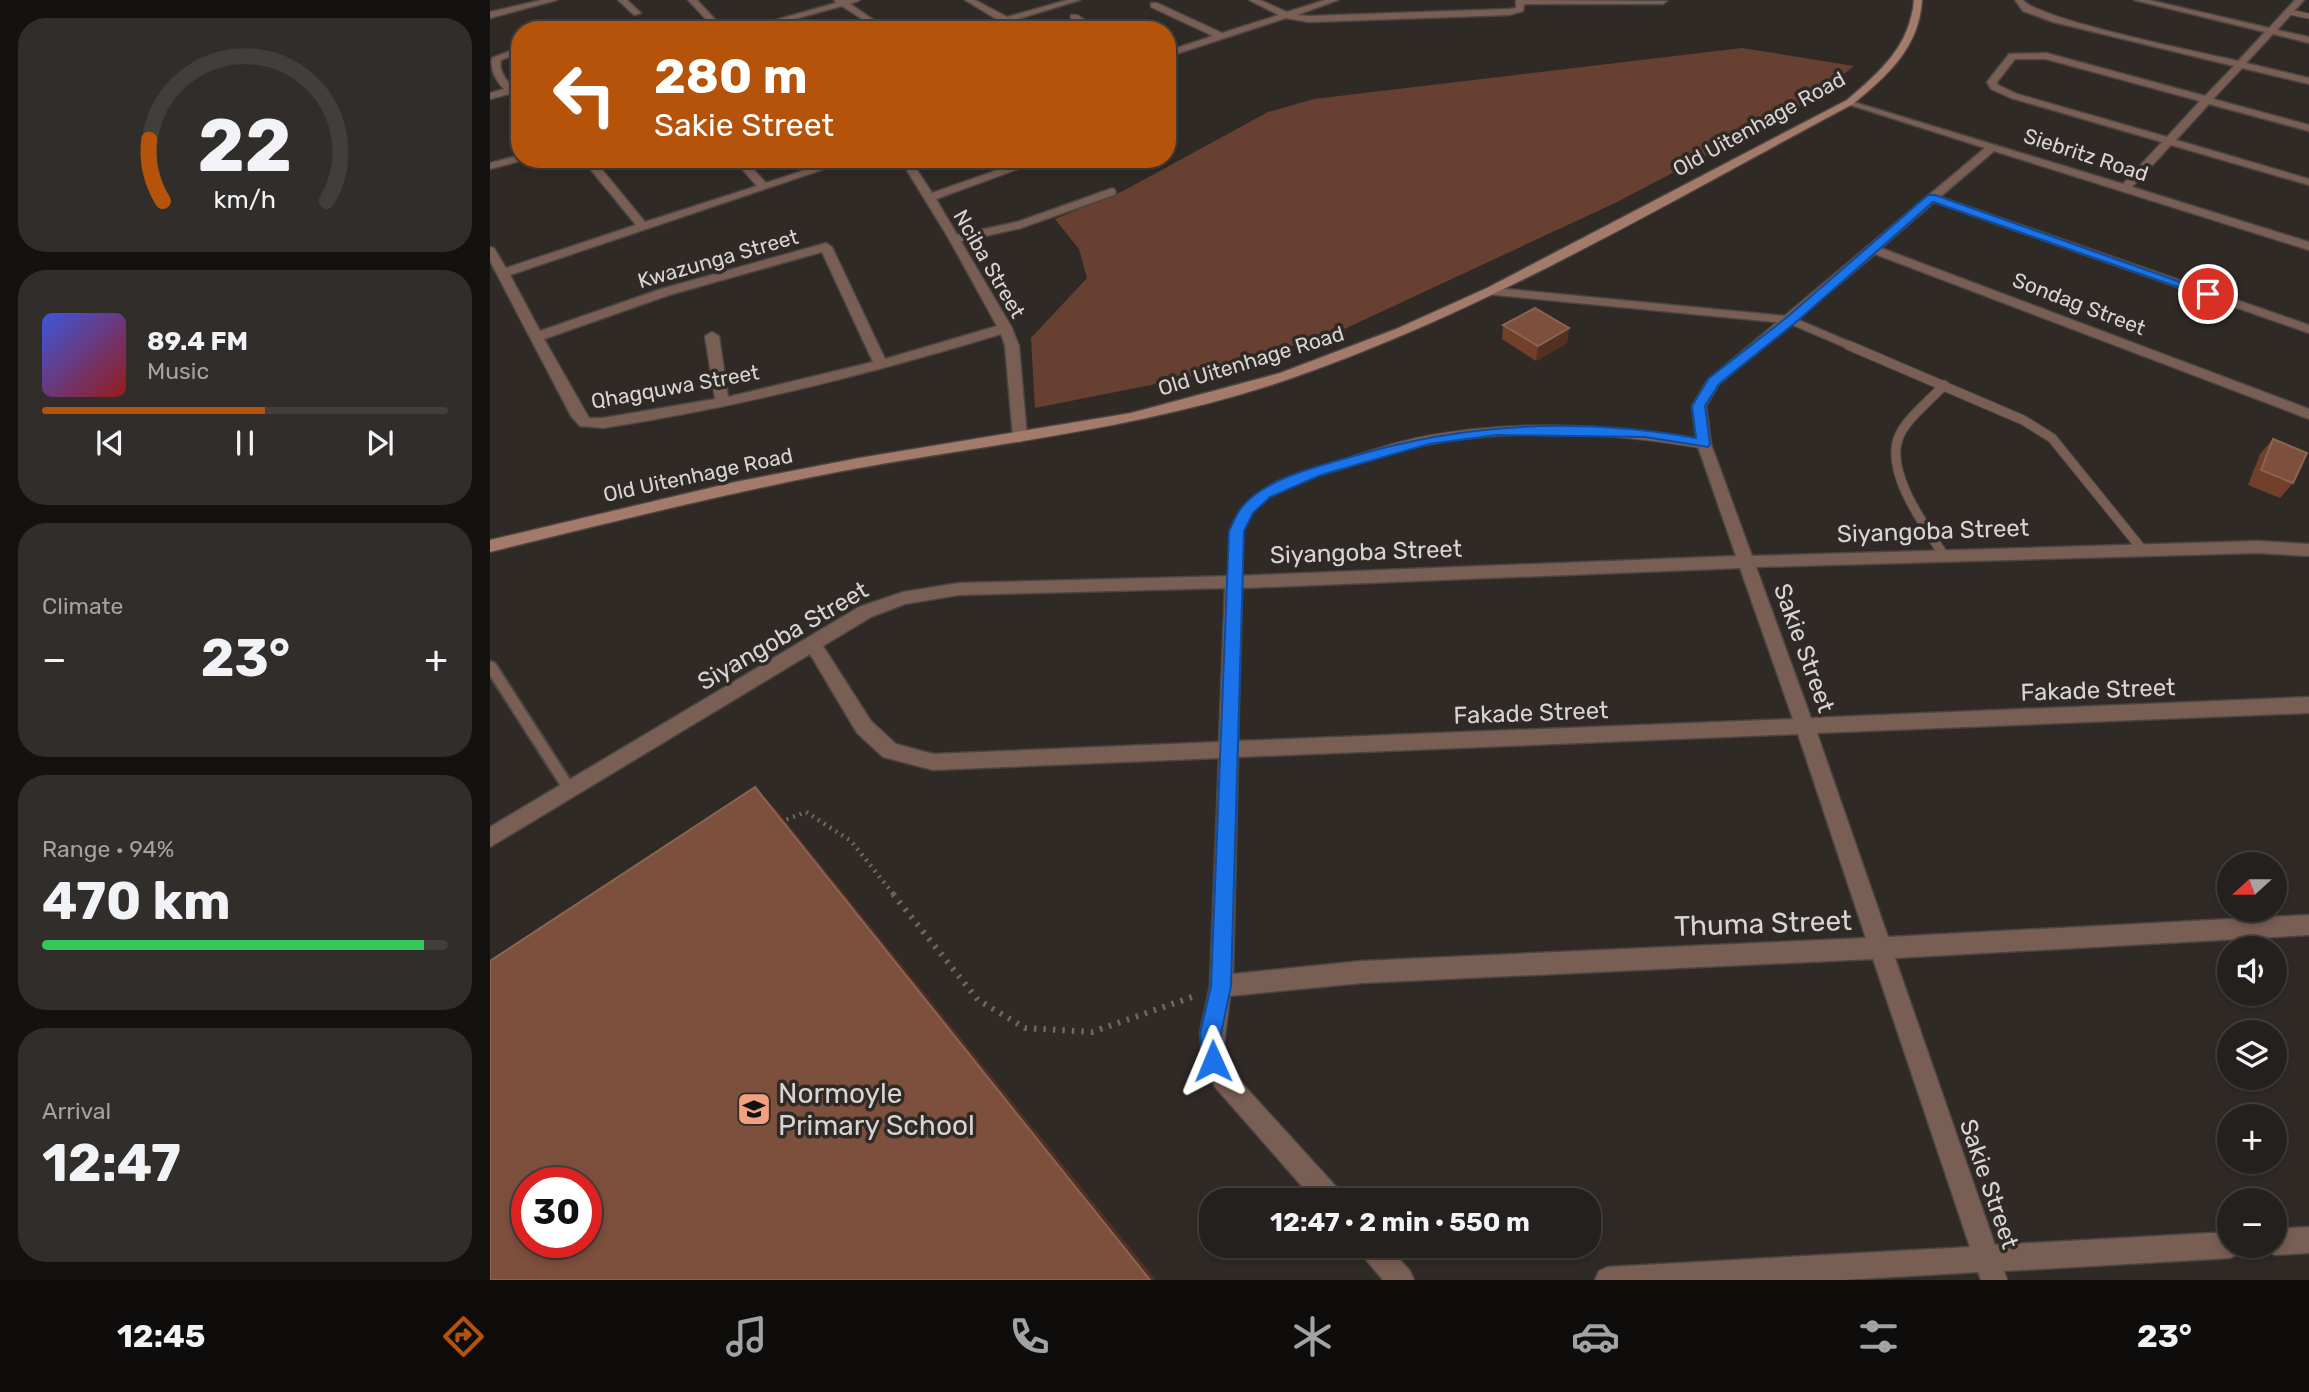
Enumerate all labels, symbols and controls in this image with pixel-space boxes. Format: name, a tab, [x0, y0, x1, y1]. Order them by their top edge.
text: 280 m	[654, 47, 808, 105]
icon: left	[539, 49, 630, 140]
street label: Old Uitenhage Road	[1668, 66, 1849, 181]
text: 22	[198, 104, 292, 190]
text: Sakie Street	[654, 106, 834, 144]
street label: Siebritz Road	[2021, 123, 2151, 186]
text: km/h	[214, 185, 276, 214]
street label: Nciba Street	[948, 205, 1031, 322]
street label: Kwazunga Street	[635, 224, 801, 293]
pin	[2178, 264, 2238, 324]
street label: Sondag Street	[2009, 267, 2149, 340]
icon: arrive	[2189, 275, 2227, 313]
street label: Old Uitenhage Road	[1155, 320, 1347, 401]
text: 89.4 FM	[147, 326, 248, 357]
text: Music	[147, 357, 209, 385]
street label: Qhagquwa Street	[589, 359, 761, 414]
icon: previous	[91, 424, 129, 462]
icon: pause	[226, 424, 264, 462]
icon: next	[361, 424, 399, 462]
street label: Old Uitenhage Road	[601, 442, 795, 507]
street label: Siyangoba Street	[1836, 514, 2030, 548]
street label: Siyangoba Street	[1269, 535, 1463, 569]
street label: Siyangoba Street	[693, 576, 873, 696]
street label: Sakie Street	[1768, 580, 1840, 716]
text: Climate	[42, 592, 123, 620]
text: 23°	[201, 627, 290, 689]
text: −	[42, 636, 67, 682]
text: +	[424, 636, 448, 682]
street label: Fakade Street	[2020, 673, 2176, 707]
street label: Fakade Street	[1453, 696, 1609, 730]
text: Range · 94%	[42, 835, 174, 863]
north arrow	[2217, 852, 2287, 922]
map controls	[2217, 852, 2287, 1258]
text: 470 km	[42, 870, 231, 932]
street label: Thuma Street	[1674, 904, 1852, 943]
button: sound	[2217, 936, 2287, 1006]
button: layers	[2217, 1020, 2287, 1090]
position arrow	[1176, 1024, 1250, 1098]
place label: Normoyle Primary School	[778, 1077, 975, 1142]
school or university icon: Normoyle Primary School	[735, 1090, 773, 1128]
text: Arrival	[42, 1097, 111, 1125]
button: +	[2217, 1104, 2287, 1174]
street label: Sakie Street	[1954, 1116, 2024, 1252]
text: 12:47	[42, 1132, 181, 1194]
speed limit sign: 30	[511, 1167, 602, 1258]
button: −	[2217, 1188, 2287, 1258]
text: 12:47 · 2 min · 550 m	[1270, 1207, 1530, 1238]
icon: directions	[439, 1312, 488, 1361]
icon: music	[722, 1312, 771, 1361]
icon: phone	[1005, 1312, 1054, 1361]
icon: climate	[1288, 1312, 1337, 1361]
icon: car	[1571, 1312, 1620, 1361]
icon: filters	[1854, 1312, 1903, 1361]
text: 12:45	[117, 1317, 206, 1355]
text: 23°	[2137, 1317, 2192, 1355]

